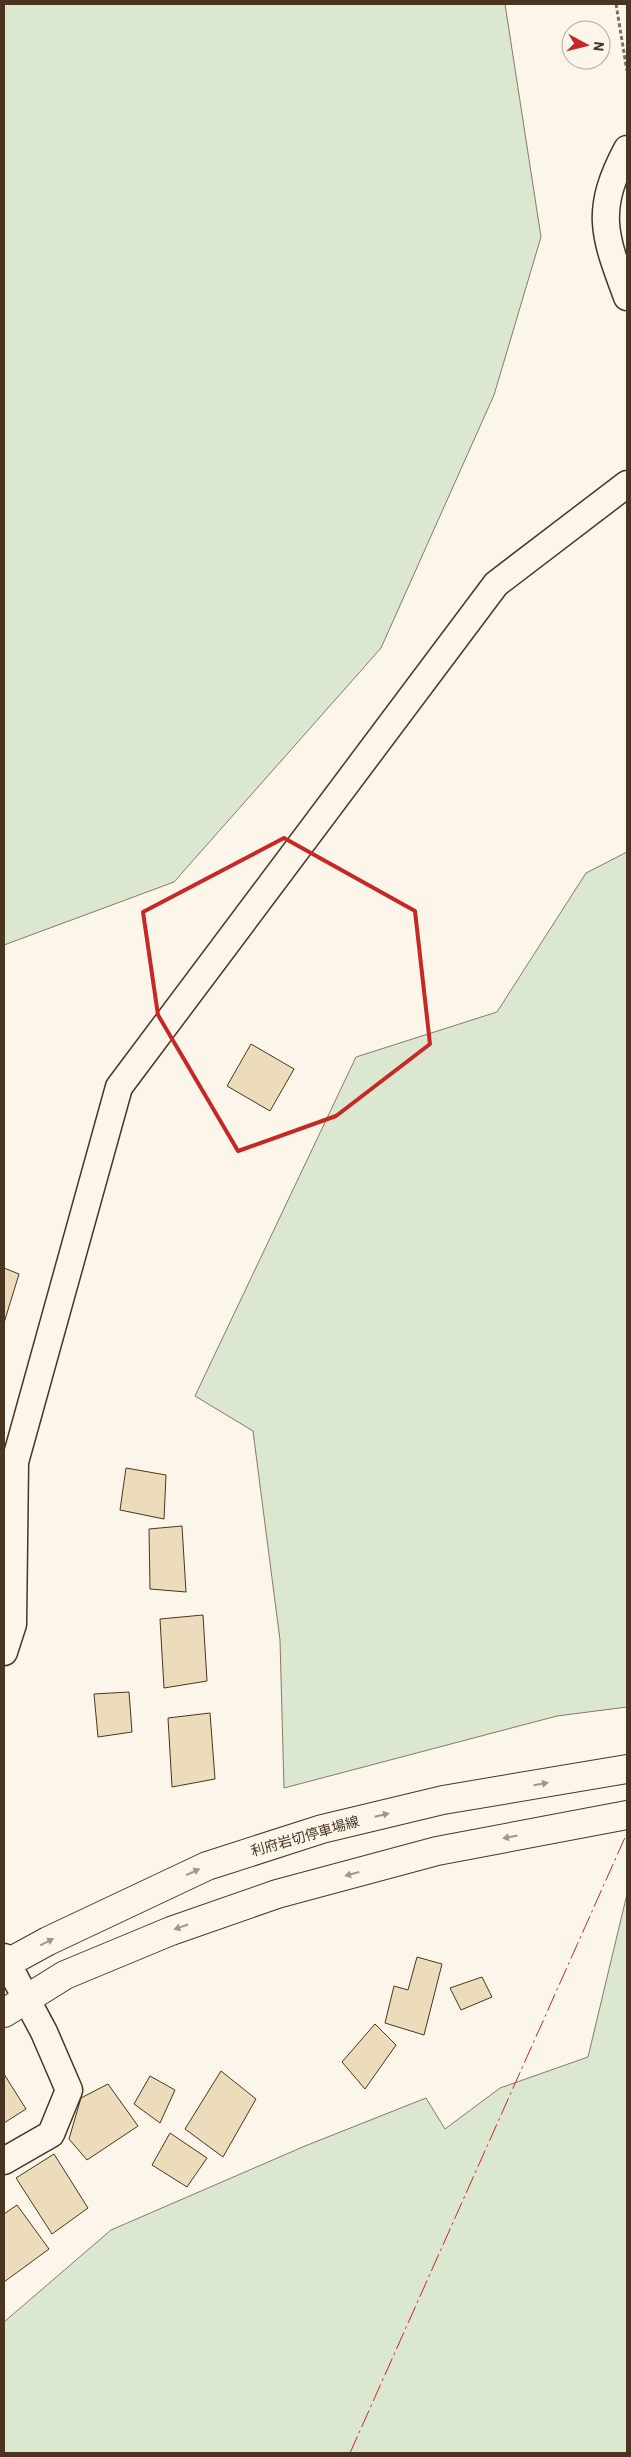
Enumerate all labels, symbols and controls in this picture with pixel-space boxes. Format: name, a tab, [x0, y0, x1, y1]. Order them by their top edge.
north arrow	[561, 20, 611, 70]
text: N	[590, 41, 608, 52]
one-way arrow	[534, 1779, 550, 1787]
one-way arrow	[374, 1811, 389, 1819]
street label: 利府岩切停車場線	[249, 1812, 361, 1859]
one-way arrow	[503, 1833, 518, 1841]
one-way arrow	[186, 1868, 200, 1876]
one-way arrow	[345, 1870, 360, 1878]
one-way arrow	[173, 1924, 188, 1932]
one-way arrow	[39, 1938, 54, 1946]

